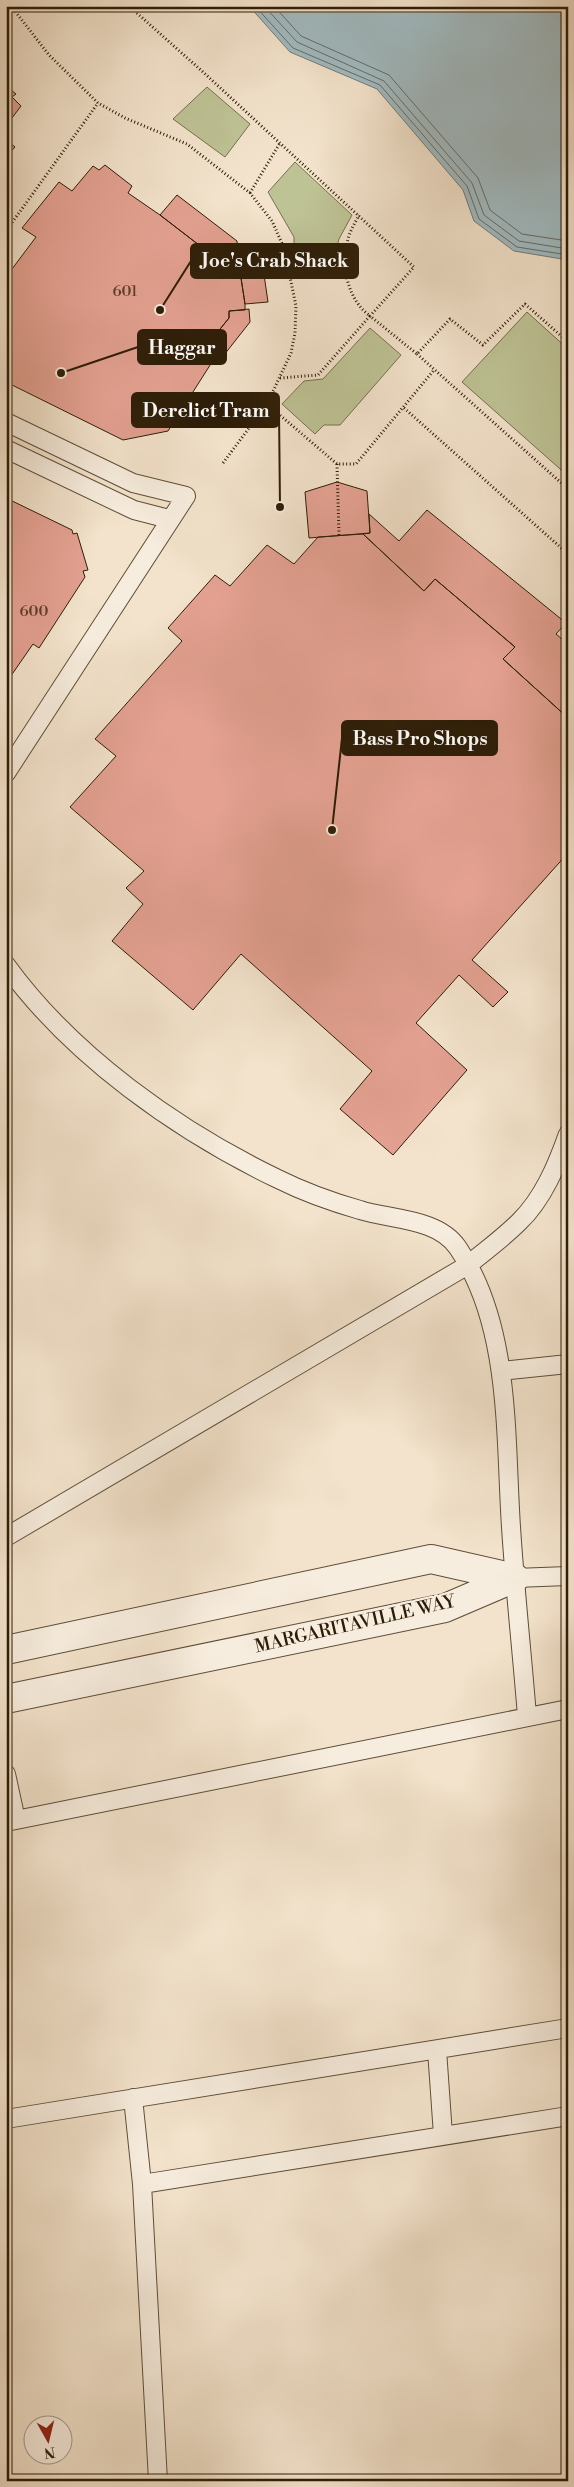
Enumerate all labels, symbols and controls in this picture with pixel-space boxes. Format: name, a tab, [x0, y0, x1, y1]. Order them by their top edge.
callout: Joe's Crab Shack	[191, 244, 358, 278]
text: Joe's Crab Shack	[198, 249, 349, 273]
house number: 601	[112, 282, 138, 301]
callout: Haggar	[138, 330, 226, 364]
text: Haggar	[148, 336, 216, 360]
callout: Derelict Tram	[132, 393, 279, 427]
text: Derelict Tram	[143, 399, 269, 423]
house number: 600	[20, 602, 49, 621]
callout: Bass Pro Shops	[342, 721, 497, 755]
text: Bass Pro Shops	[352, 727, 488, 751]
street label: MARGARITAVILLE WAY	[252, 1589, 459, 1658]
north arrow	[22, 2414, 72, 2464]
text: N	[43, 2442, 56, 2462]

